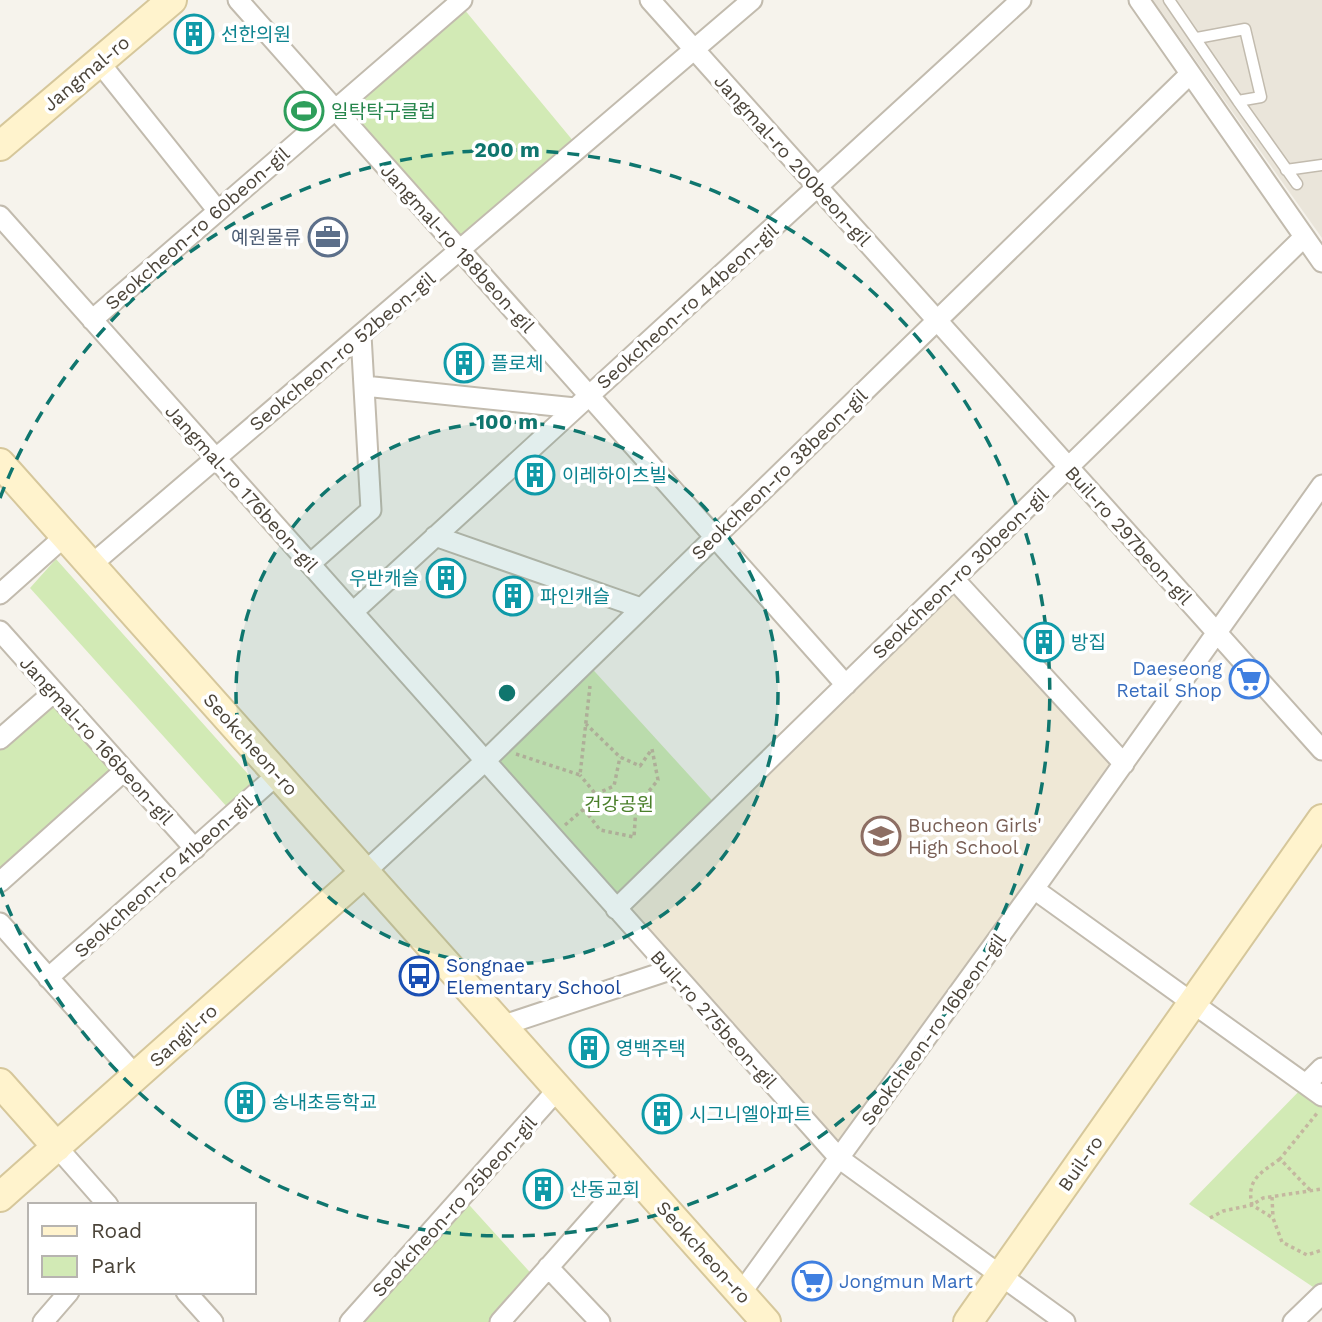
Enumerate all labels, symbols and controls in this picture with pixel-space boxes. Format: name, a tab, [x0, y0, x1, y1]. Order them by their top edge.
building icon: 선한의원	[173, 13, 215, 55]
place label: 선한의원	[221, 23, 291, 46]
street label: Jangmal-ro	[39, 31, 134, 116]
street label: Jangmal-ro 200beon-gil	[709, 70, 876, 251]
sports icon: 일탁탁구클럽	[283, 90, 325, 132]
place label: 일탁탁구클럽	[331, 100, 436, 123]
text: 200 m	[474, 137, 540, 162]
street label: Seokcheon-ro 60beon-gil	[101, 142, 294, 315]
street label: Jangmal-ro 188beon-gil	[376, 159, 540, 338]
office icon: 예원물류	[307, 216, 349, 258]
street label: Seokcheon-ro 44beon-gil	[592, 219, 783, 394]
place label: 예원물류	[231, 226, 301, 249]
street label: Seokcheon-ro 52beon-gil	[245, 267, 440, 436]
building icon: 플로체	[443, 342, 485, 384]
place label: 플로체	[491, 352, 543, 375]
street label: Seokcheon-ro 38beon-gil	[686, 384, 872, 565]
street label: Jangmal-ro 176beon-gil	[160, 400, 323, 577]
text: 100 m	[476, 409, 538, 434]
building icon: 이레하이츠빌	[514, 454, 556, 496]
street label: Buil-ro 297beon-gil	[1060, 461, 1197, 610]
place label: 이레하이츠빌	[562, 464, 667, 487]
street label: Seokcheon-ro 30beon-gil	[867, 483, 1053, 664]
building icon: 우반캐슬	[425, 557, 467, 599]
place label: 우반캐슬	[349, 567, 419, 590]
building icon: 파인캐슬	[492, 575, 534, 617]
place label: 파인캐슬	[540, 585, 610, 608]
building icon: 방집	[1023, 621, 1065, 663]
place label: 방집	[1071, 631, 1106, 654]
street label: Jangmal-ro 166beon-gil	[15, 651, 178, 829]
place label: Daeseong Retail Shop	[1116, 657, 1223, 702]
supermarket icon: Daeseong Retail Shop	[1228, 658, 1270, 700]
centre of rings	[495, 681, 519, 705]
street label: Seokcheon-ro	[199, 688, 303, 800]
street label: Seokcheon-ro 41beon-gil	[69, 790, 257, 963]
park label: 건강공원	[584, 793, 654, 816]
place label: Bucheon Girls' High School	[908, 814, 1042, 859]
school or university icon: Bucheon Girls' High School	[860, 815, 902, 857]
street label: Seokcheon-ro 16beon-gil	[856, 929, 1011, 1130]
street label: Buil-ro 275beon-gil	[645, 945, 782, 1093]
place label: Songnae Elementary School	[446, 954, 621, 999]
bus stop icon: Songnae Elementary School	[398, 955, 440, 997]
street label: Sangil-ro	[145, 999, 222, 1072]
building icon: 영백주택	[568, 1027, 610, 1069]
place label: 영백주택	[616, 1037, 686, 1060]
building icon: 송내초등학교	[224, 1081, 266, 1123]
place label: 송내초등학교	[272, 1091, 377, 1114]
building icon: 시그니엘아파트	[641, 1093, 683, 1135]
place label: 시그니엘아파트	[689, 1103, 811, 1126]
street label: Seokcheon-ro 25beon-gil	[367, 1111, 542, 1301]
street label: Buil-ro	[1053, 1131, 1108, 1196]
building icon: 산동교회	[522, 1168, 564, 1210]
place label: 산동교회	[570, 1178, 640, 1201]
street label: Seokcheon-ro	[652, 1196, 756, 1308]
legend	[28, 1203, 256, 1294]
text: Road	[91, 1218, 142, 1243]
text: Park	[91, 1253, 136, 1278]
supermarket icon: Jongmun Mart	[791, 1260, 833, 1302]
place label: Jongmun Mart	[839, 1270, 973, 1293]

